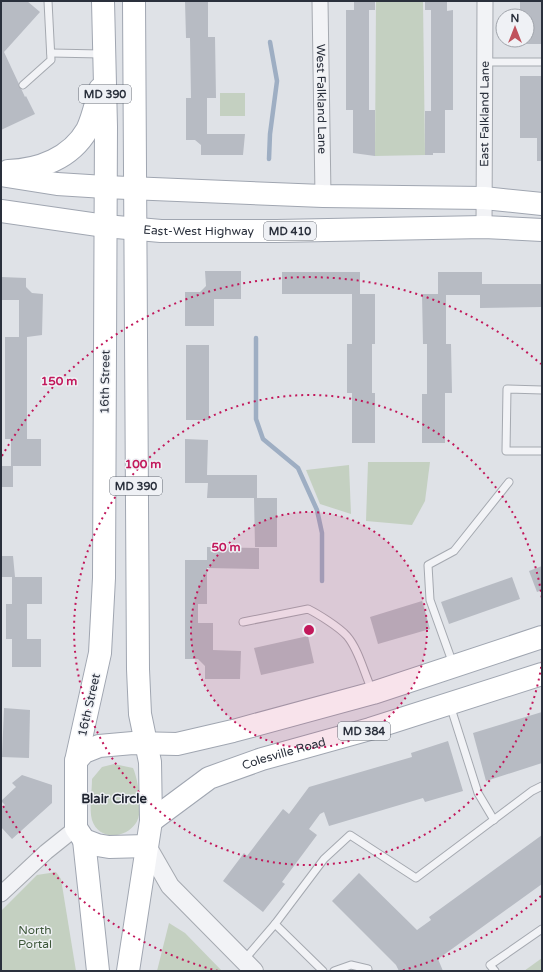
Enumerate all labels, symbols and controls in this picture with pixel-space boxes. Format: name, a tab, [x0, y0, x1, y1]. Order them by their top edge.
north arrow	[495, 8, 535, 48]
text: N	[511, 12, 519, 25]
street label: West Falkland Lane	[314, 44, 329, 154]
street label: East Falkland Lane	[477, 61, 492, 167]
road number: MD 390	[79, 85, 131, 103]
street label: East-West Highway	[143, 222, 255, 238]
road number: MD 410	[264, 222, 316, 240]
street label: 16th Street	[97, 349, 113, 414]
text: 150 m	[41, 374, 77, 388]
text: 100 m	[125, 457, 161, 471]
road number: MD 390	[110, 477, 162, 495]
text: 50 m	[211, 540, 241, 554]
centre of rings	[302, 623, 316, 637]
street label: 16th Street	[75, 672, 103, 738]
road number: MD 384	[338, 722, 390, 740]
street label: Colesville Road	[240, 735, 327, 773]
district label: Blair Circle	[81, 791, 147, 807]
park label: North Portal	[18, 923, 52, 951]

